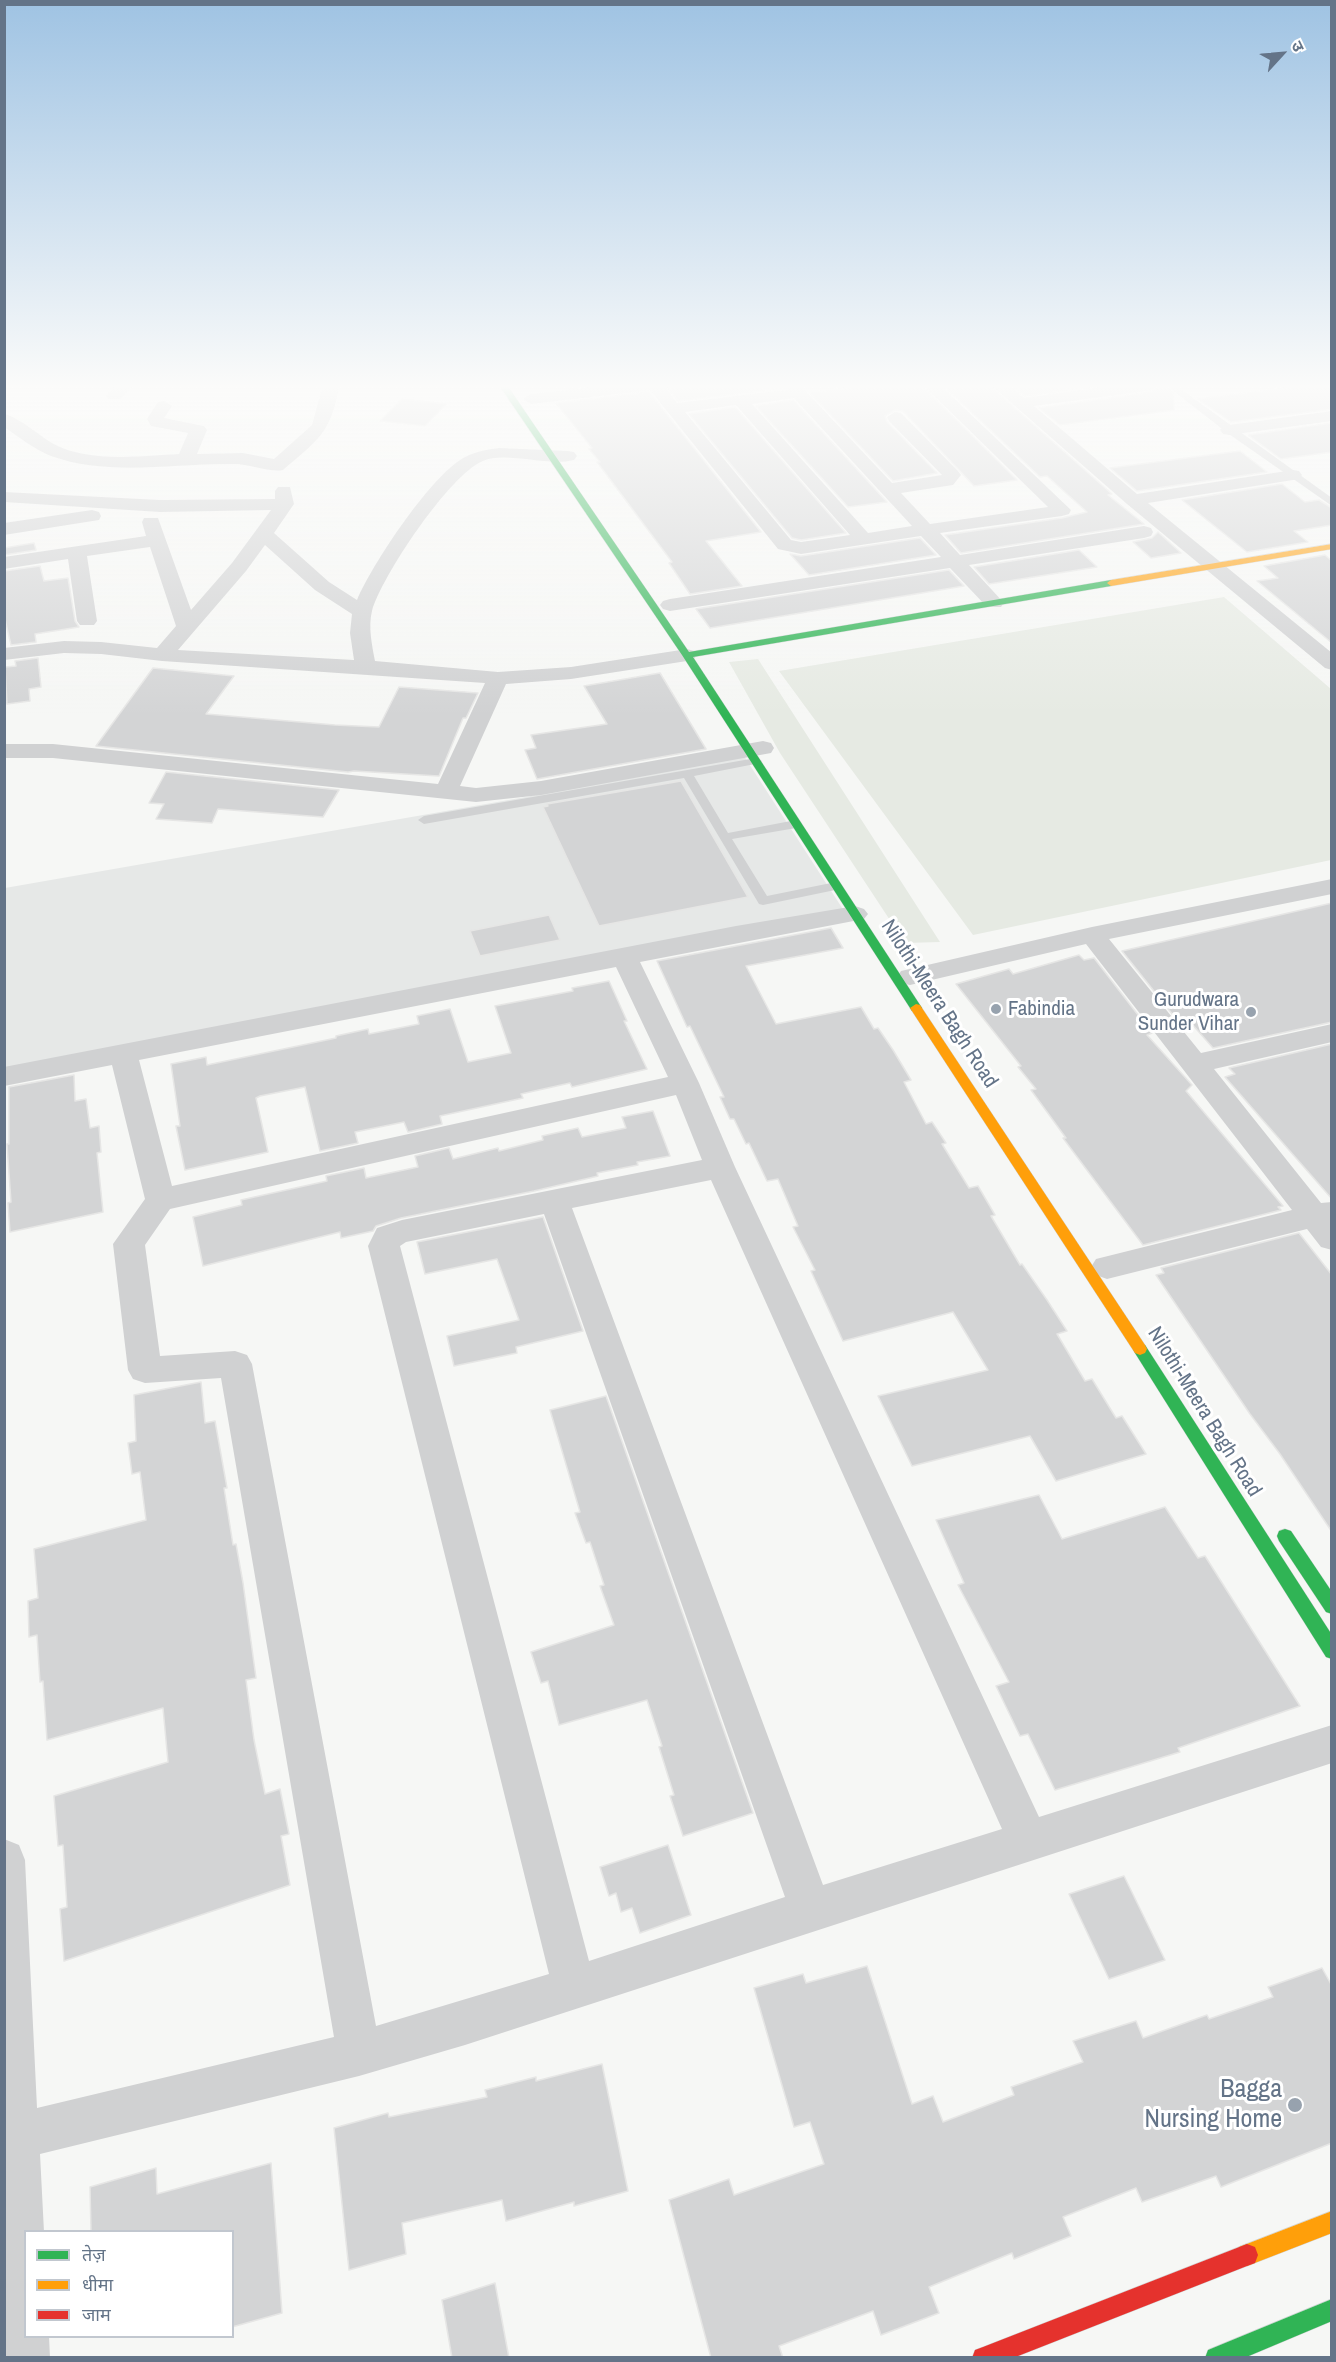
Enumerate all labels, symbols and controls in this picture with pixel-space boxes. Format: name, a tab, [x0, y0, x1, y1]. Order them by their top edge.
north arrow	[1252, 24, 1312, 84]
text: उ	[1286, 37, 1310, 55]
street label: Nilothi-Meera Bagh Road	[875, 915, 1003, 1093]
place label: Gurudwara Sunder Vihar	[1138, 987, 1239, 1037]
place label: Fabindia	[1008, 996, 1075, 1022]
marker: Fabindia	[989, 1002, 1003, 1016]
marker: Gurudwara Sunder Vihar	[1244, 1005, 1258, 1019]
street label: Nilothi-Meera Bagh Road	[1142, 1323, 1266, 1501]
place label: Bagga Nursing Home	[1145, 2074, 1282, 2136]
marker: Bagga Nursing Home	[1286, 2096, 1304, 2114]
legend	[24, 2230, 234, 2338]
text: तेज़	[82, 2242, 106, 2267]
text: धीमा	[82, 2272, 113, 2297]
text: जाम	[82, 2302, 111, 2327]

